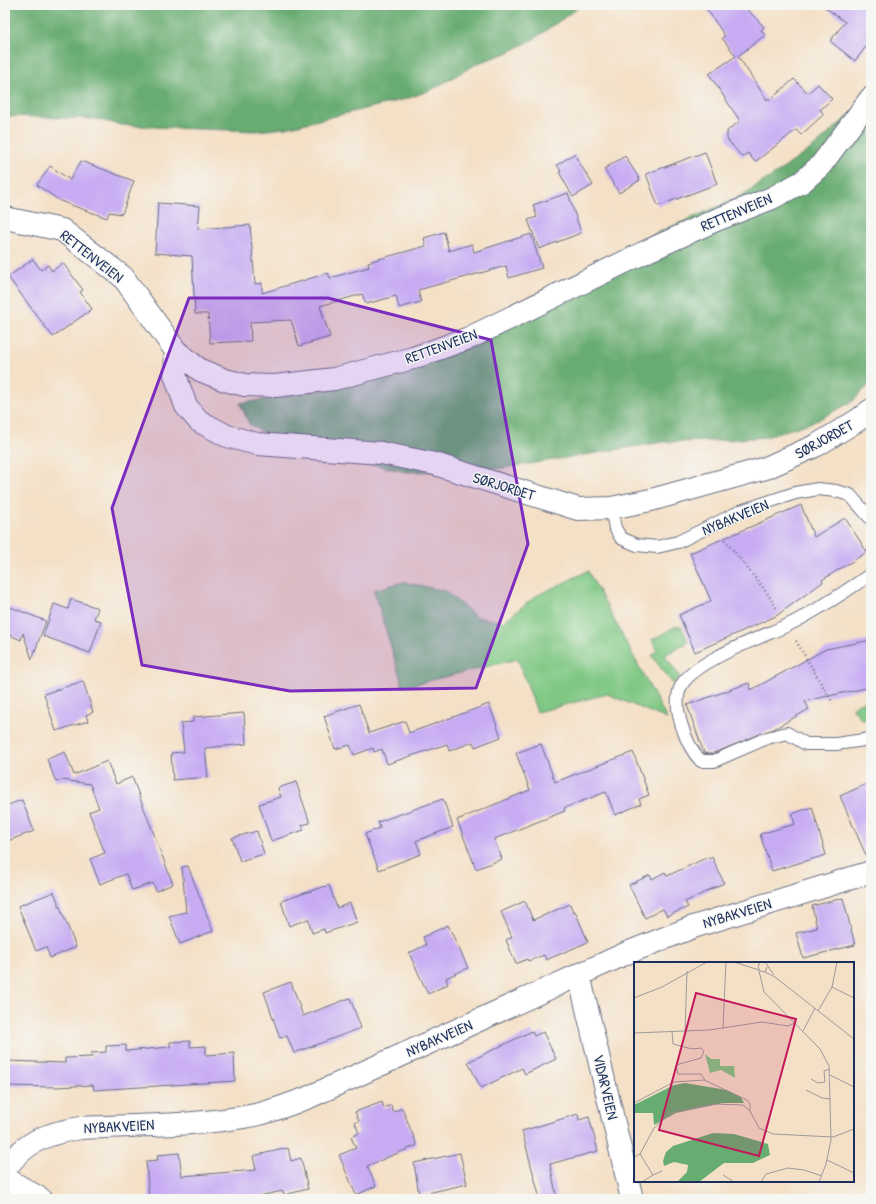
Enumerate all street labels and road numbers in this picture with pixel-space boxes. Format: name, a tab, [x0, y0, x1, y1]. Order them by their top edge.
street label: RETTENVEIEN	[697, 188, 775, 236]
street label: RETTENVEIEN	[56, 225, 128, 287]
street label: RETTENVEIEN	[402, 323, 480, 369]
street label: SØRJORDET	[791, 414, 858, 464]
street label: SØRJORDET	[470, 467, 538, 506]
street label: NYBAKVEIEN	[698, 494, 772, 540]
street label: NYBAKVEIEN	[700, 893, 774, 933]
street label: NYBAKVEIEN	[402, 1014, 476, 1062]
street label: VIDARVEIEN	[588, 1052, 624, 1122]
street label: NYBAKVEIEN	[83, 1114, 155, 1138]

